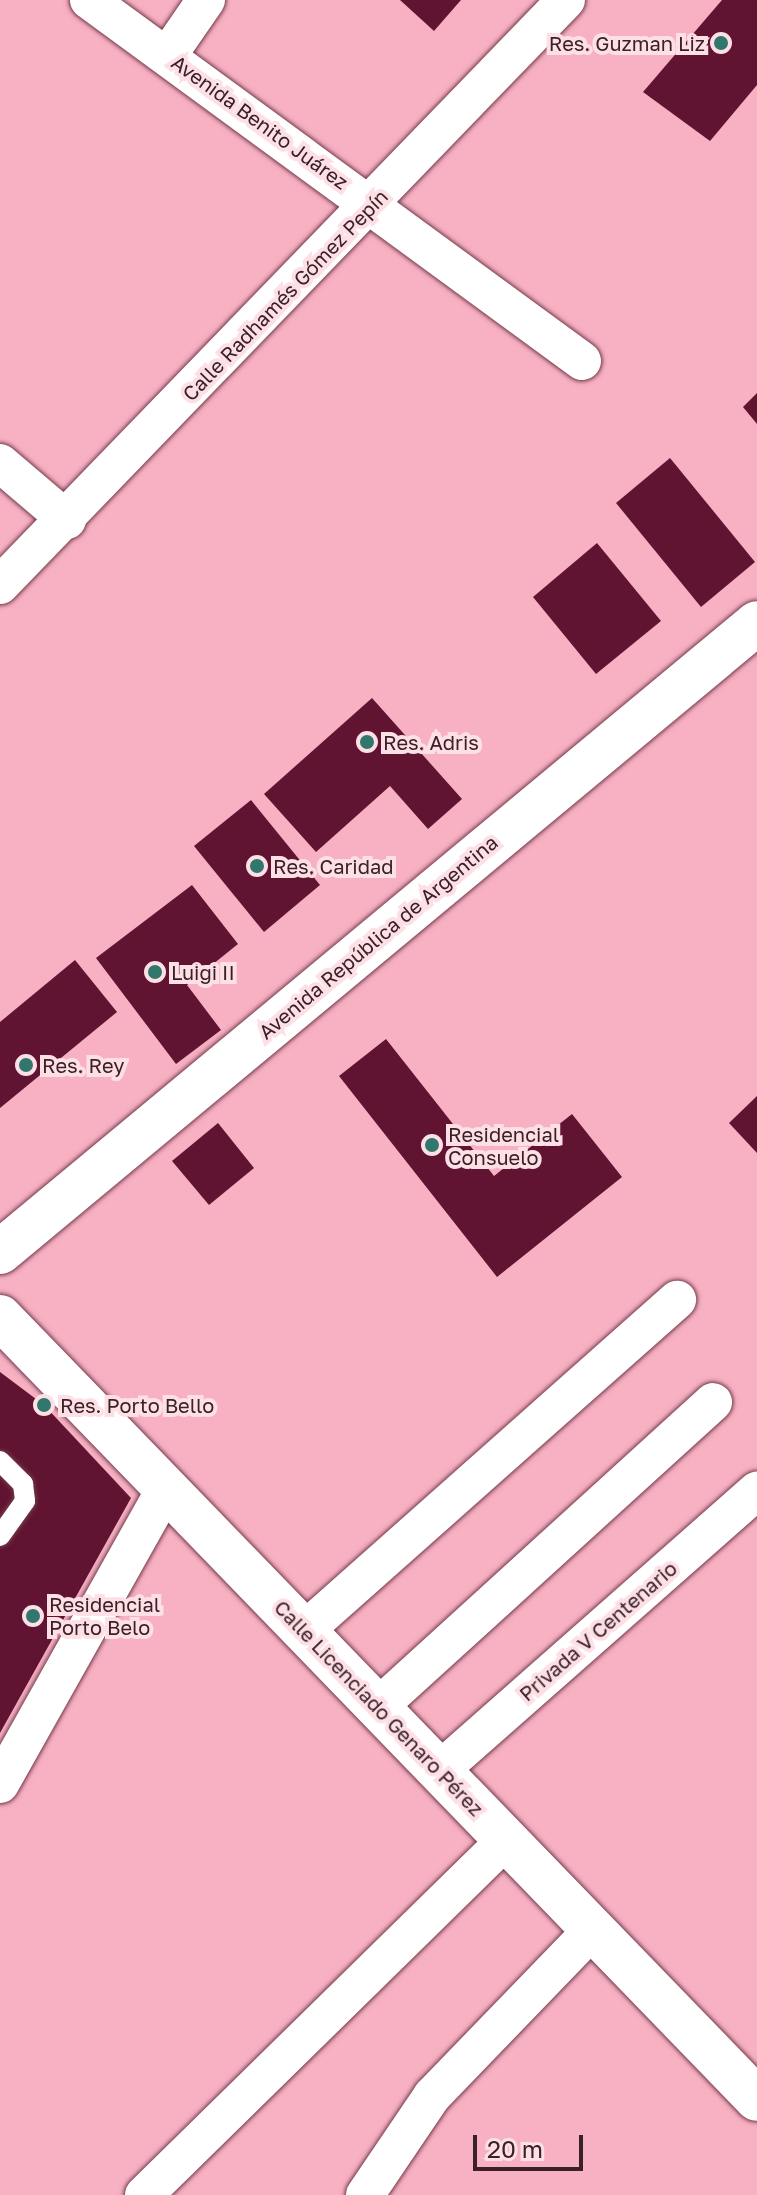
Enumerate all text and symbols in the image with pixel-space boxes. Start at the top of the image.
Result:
place label: Res. Guzman Liz [549,31,705,55]
marker: Res. Guzman Liz [712,34,730,52]
street label: Avenida Benito Juárez [167,50,353,194]
street label: Calle Radhamés Gómez Pepín [177,184,393,406]
place label: Res. Adris [383,730,479,754]
marker: Res. Adris [358,733,376,751]
street label: Avenida República de Argentina [254,830,502,1044]
place label: Res. Caridad [273,854,394,878]
marker: Res. Caridad [248,857,266,875]
place label: Luigi II [171,960,235,984]
marker: Luigi II [146,963,164,981]
place label: Res. Rey [42,1053,124,1077]
marker: Res. Rey [17,1056,35,1074]
place label: Residencial Consuelo [448,1122,559,1169]
marker: Residencial Consuelo [423,1136,441,1154]
place label: Res. Porto Bello [60,1393,214,1417]
marker: Res. Porto Bello [35,1396,53,1414]
street label: Privada V Centenario [514,1556,682,1706]
place label: Residencial Porto Belo [49,1592,160,1639]
street label: Calle Licenciado Genaro Pérez [270,1595,488,1821]
marker: Residencial Porto Belo [24,1607,42,1625]
scale bar [477,2119,587,2169]
text: 20 m [487,2134,543,2163]

